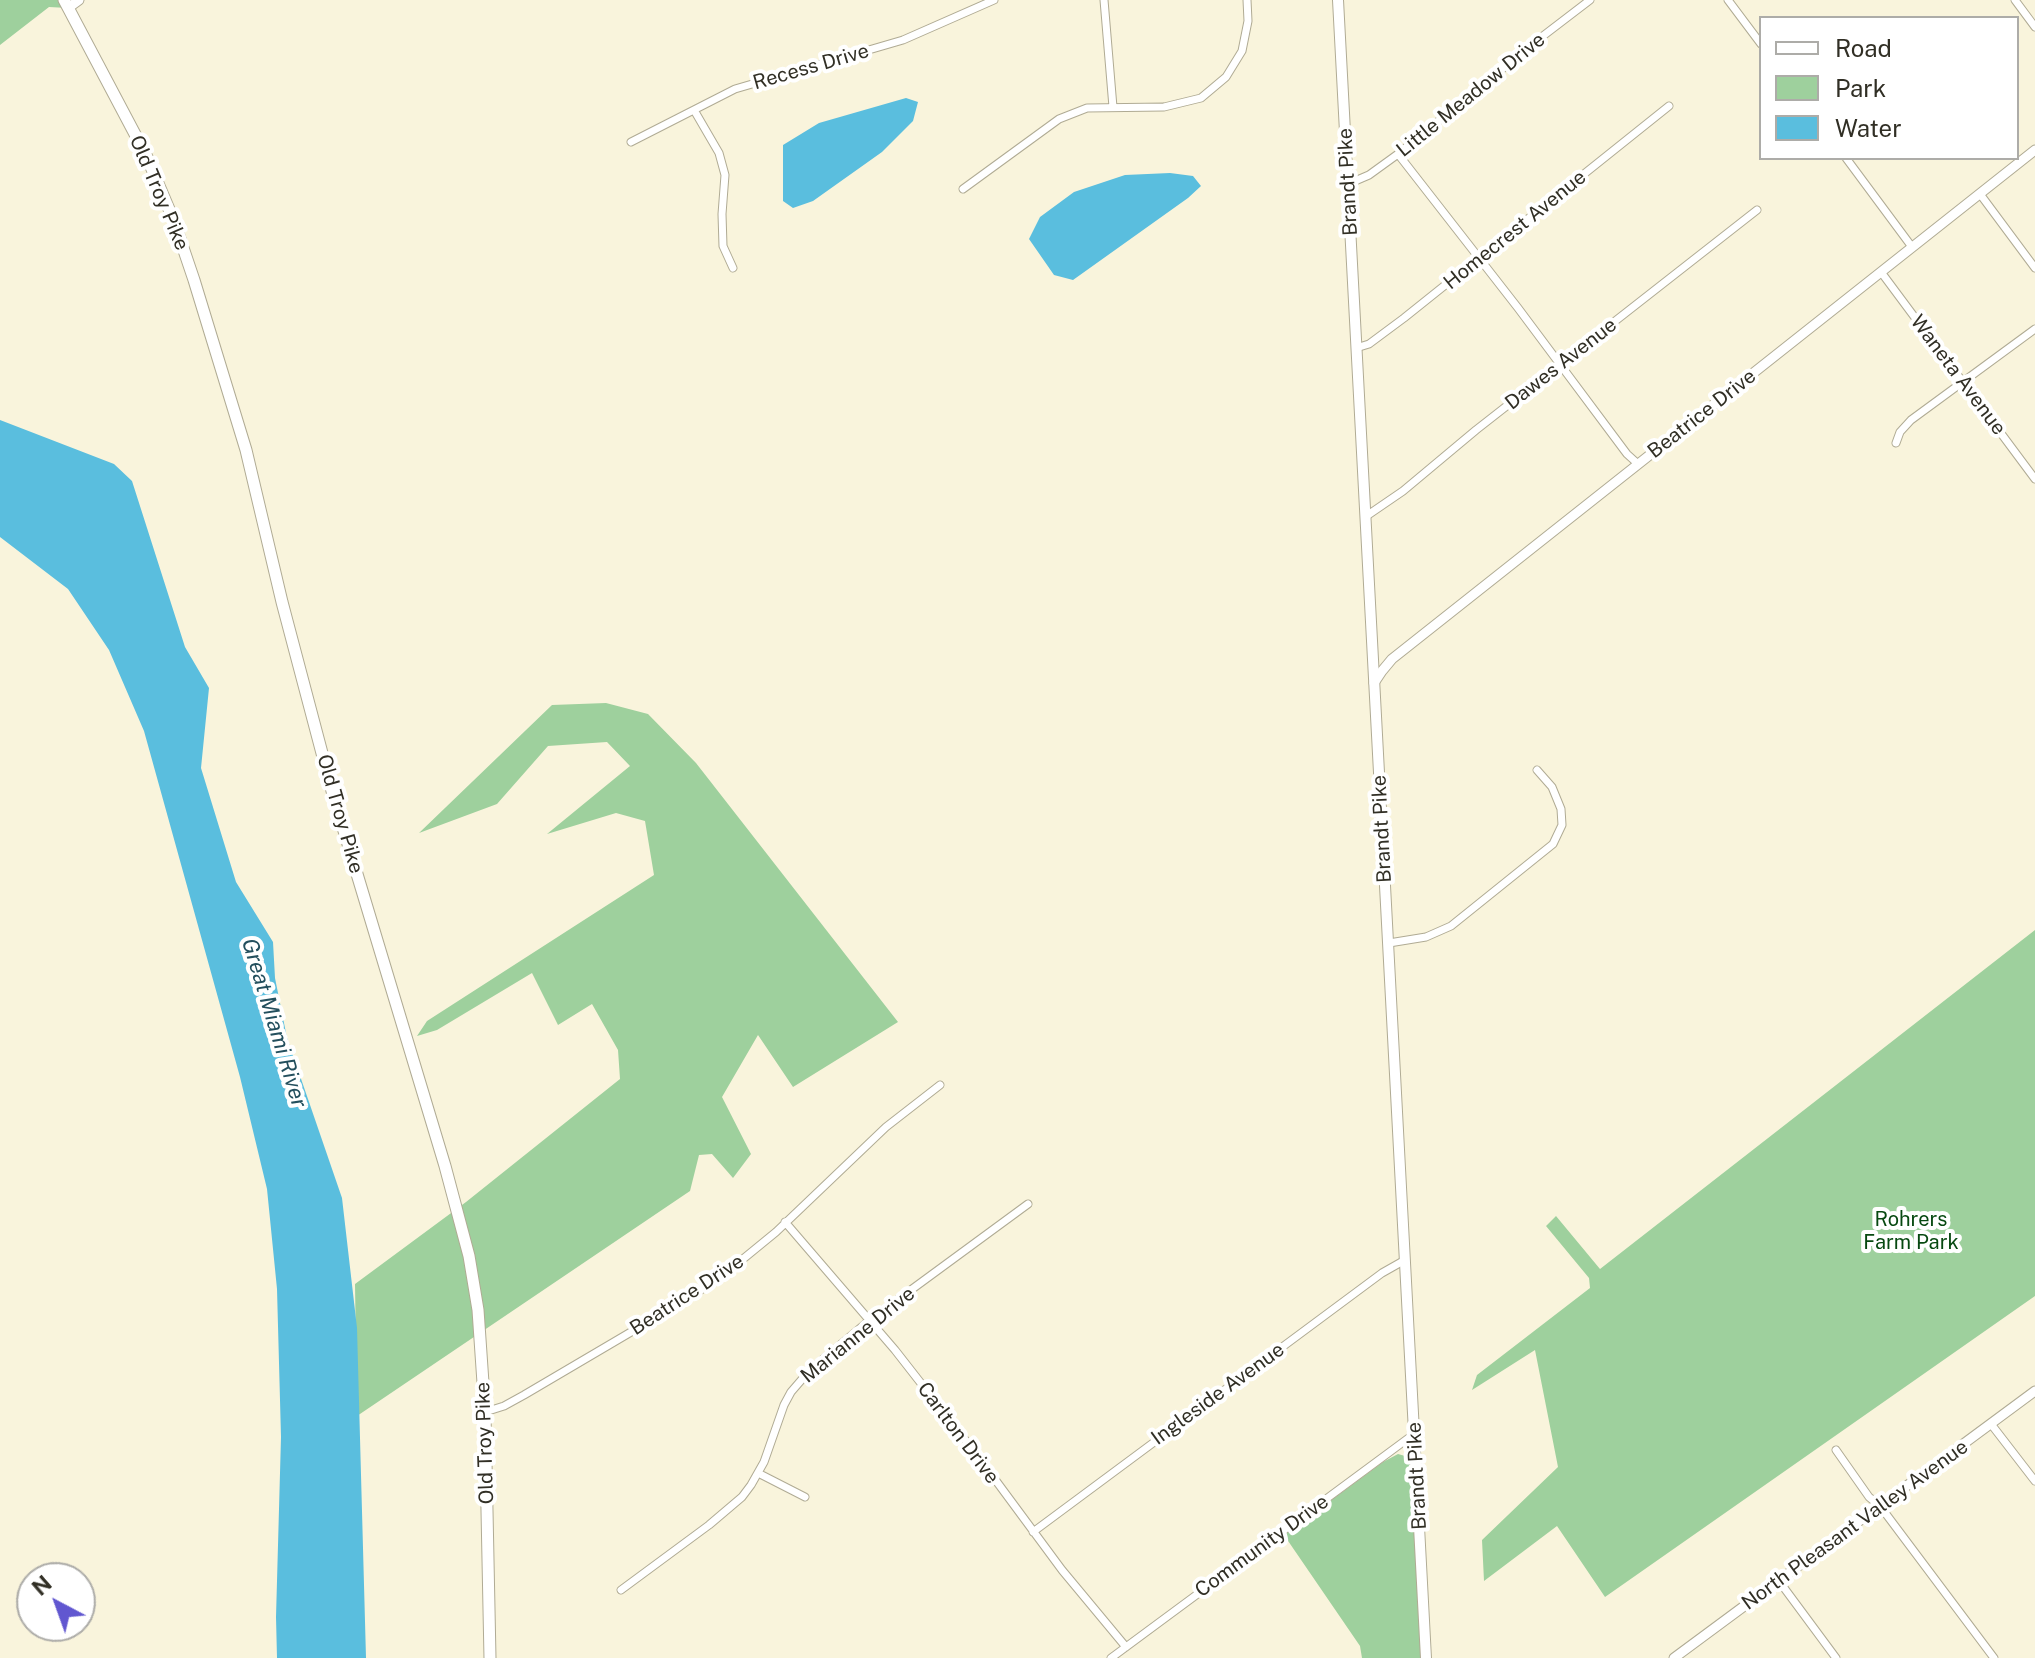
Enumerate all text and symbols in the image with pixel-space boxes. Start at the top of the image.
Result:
legend [1759,16,2019,160]
street label: Little Meadow Drive [1392,28,1550,162]
text: Road [1835,34,1892,62]
street label: Recess Drive [750,39,872,95]
text: Park [1835,74,1886,102]
text: Water [1835,114,1902,142]
street label: Brandt Pike [1333,127,1363,237]
street label: Old Troy Pike [124,132,194,254]
street label: Homecrest Avenue [1439,165,1591,295]
street label: Waneta Avenue [1905,310,2011,440]
street label: Dawes Avenue [1500,313,1622,415]
street label: Beatrice Drive [1643,364,1761,464]
street label: Old Troy Pike [312,752,368,876]
street label: Brandt Pike [1367,774,1397,884]
water label: Great Miami River [236,935,312,1111]
park label: Rohrers Farm Park [1863,1208,1959,1255]
street label: Beatrice Drive [626,1249,748,1341]
street label: Marianne Drive [796,1282,920,1388]
street label: Ingleside Avenue [1147,1338,1289,1450]
street label: Carlton Drive [912,1378,1004,1488]
street label: Old Troy Pike [471,1381,499,1505]
street label: Brandt Pike [1402,1421,1432,1531]
street label: North Pleasant Valley Avenue [1737,1435,1973,1615]
street label: Community Drive [1191,1490,1333,1602]
north arrow [16,1562,96,1642]
text: N [27,1570,57,1601]

